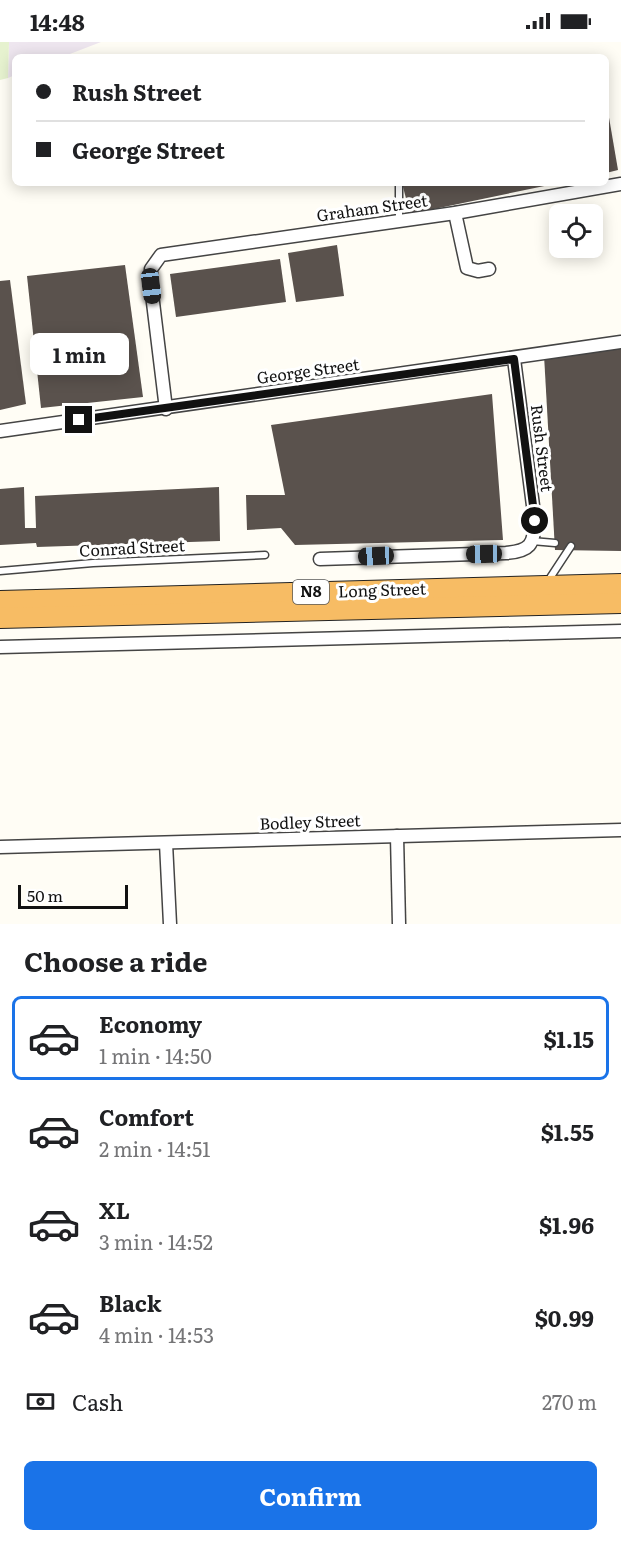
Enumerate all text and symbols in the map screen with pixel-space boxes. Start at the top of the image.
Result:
text: 14:48 [30,5,85,38]
text: Rush Street [72,75,202,108]
text: George Street [72,133,225,166]
street label: Graham Street [315,187,429,227]
map controls [549,204,603,258]
button: locate [549,204,603,258]
car [140,267,162,305]
callout: 1 min [29,333,128,375]
text: 1 min [53,339,106,369]
street label: George Street [255,351,361,389]
street label: Rush Street [526,403,560,493]
route end [65,406,92,433]
route start [521,507,548,534]
street label: Conrad Street [79,532,186,562]
car [466,545,502,563]
car [358,546,394,566]
street label: Long Street [338,575,427,603]
road number: N8 [293,580,329,604]
street label: Bodley Street [259,807,361,835]
scale bar [18,882,128,910]
text: 50 m [27,883,63,907]
text: Choose a ride [24,940,207,980]
text: Economy [99,1007,202,1040]
icon: car [27,1011,81,1065]
text: $1.15 [543,1022,594,1055]
text: 1 min · 14:50 [99,1040,212,1070]
text: Comfort [99,1100,194,1133]
icon: car [27,1104,81,1158]
text: $1.55 [541,1115,594,1148]
text: 2 min · 14:51 [99,1133,210,1163]
text: XL [99,1193,130,1226]
icon: car [27,1197,81,1251]
text: $1.96 [539,1208,594,1241]
text: 3 min · 14:52 [99,1226,213,1256]
text: Black [99,1286,161,1319]
icon: car [27,1290,81,1344]
text: $0.99 [535,1301,594,1334]
text: 4 min · 14:53 [99,1319,214,1349]
icon: cash [24,1385,57,1418]
text: Cash [72,1385,123,1418]
text: 270 m [542,1386,597,1416]
button: Confirm [24,1461,597,1530]

